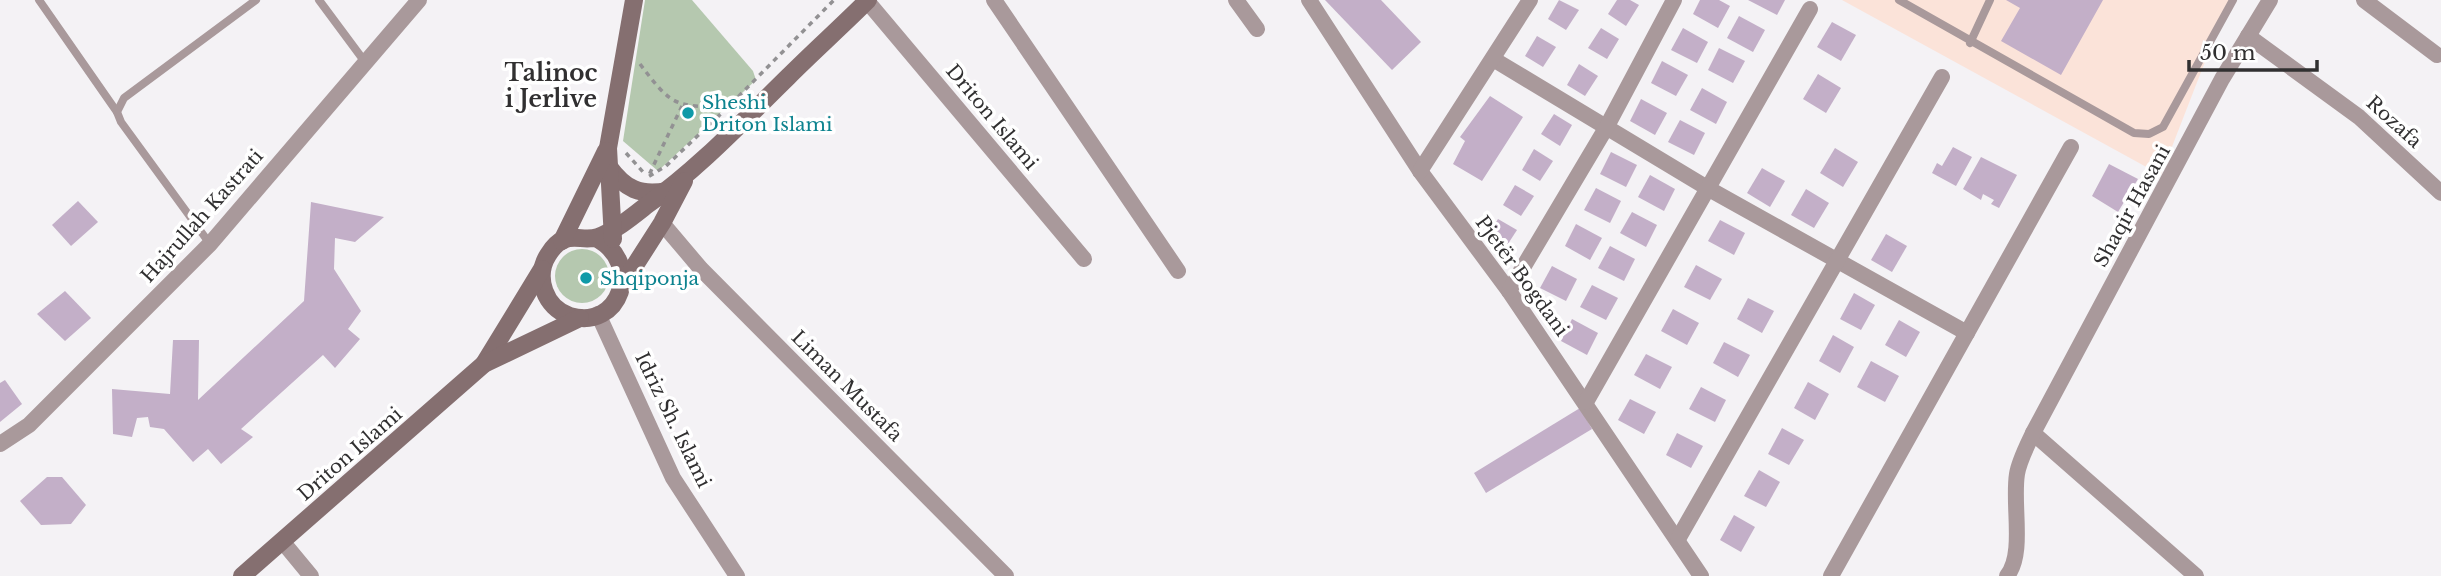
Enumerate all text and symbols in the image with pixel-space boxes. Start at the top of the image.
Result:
scale bar [2189,28,2317,72]
text: 50 m [2200,40,2256,66]
district label: Talinoc i Jerlive [505,59,597,113]
street label: Driton Islami [941,60,1043,175]
place label: Sheshi Driton Islami [702,91,833,136]
street label: Rozafa [2362,91,2427,153]
marker: Sheshi Driton Islami [680,105,696,121]
street label: Shaqir Hasani [2089,141,2175,271]
street label: Hajrullah Kastrati [136,144,268,287]
street label: Pjetër Bogdani [1471,211,1574,341]
place label: Shqiponja [600,267,699,290]
marker: Shqiponja [578,270,594,286]
street label: Liman Mustafa [787,326,908,447]
street label: Idriz Sh. Islami [630,349,716,492]
street label: Driton Islami [293,402,407,505]

